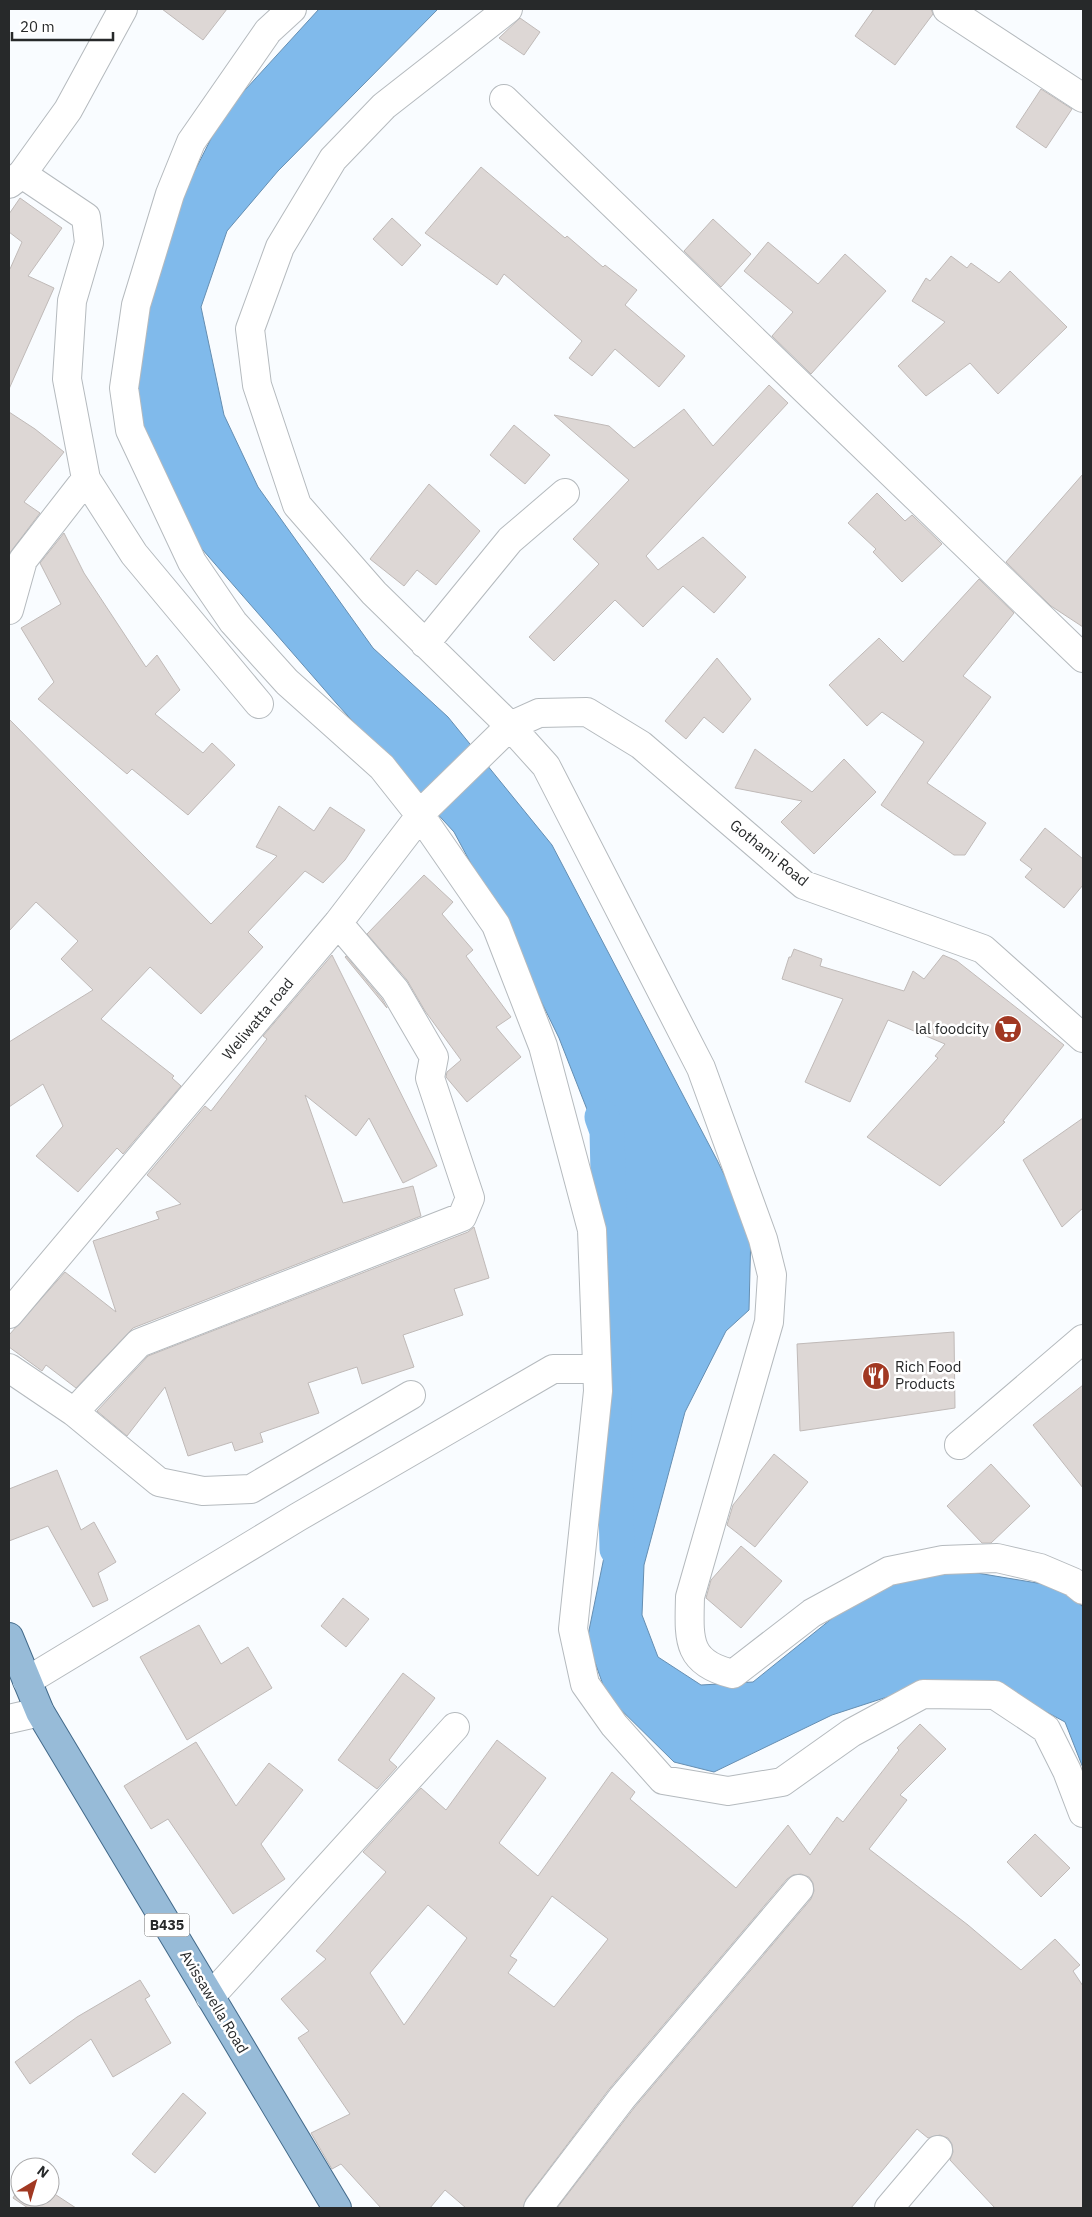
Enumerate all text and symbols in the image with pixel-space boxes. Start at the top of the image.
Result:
scale bar [12,10,114,42]
text: 20 m [20,17,55,36]
street label: Gothami Road [726,815,812,890]
street label: Weliwatta road [218,974,297,1064]
supermarket icon: lal foodcity [993,1014,1023,1044]
place label: lal foodcity [915,1019,990,1038]
place label: Rich Food Products [895,1357,961,1393]
restaurant icon: Rich Food Products [861,1361,891,1391]
road number: B435 [144,1914,190,1936]
street label: Avissawella Road [176,1947,253,2057]
north arrow [10,2157,60,2207]
text: N [33,2162,53,2182]

